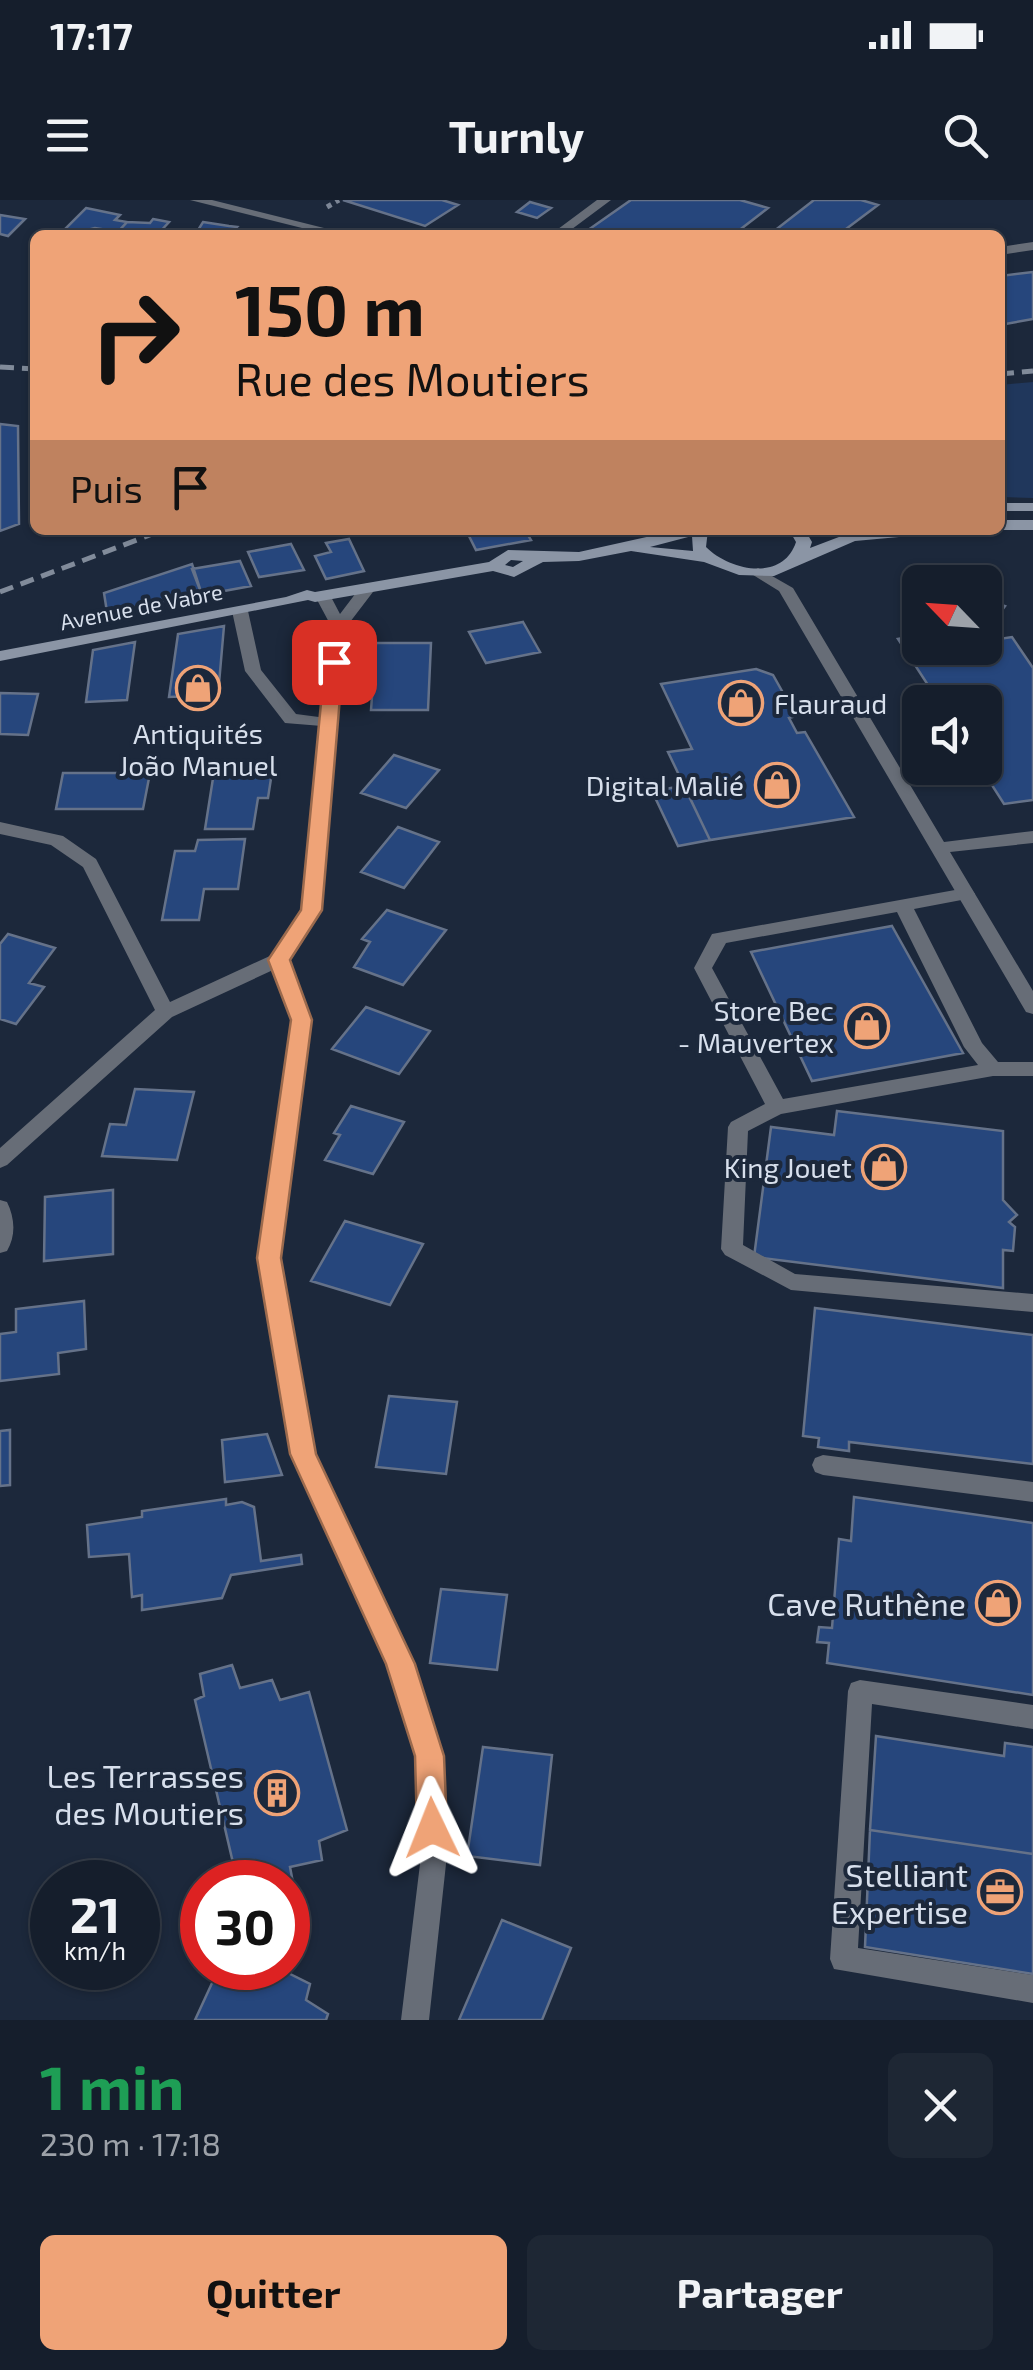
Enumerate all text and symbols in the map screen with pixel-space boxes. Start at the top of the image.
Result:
text: 17:17 [50,12,133,58]
icon: menu [40,108,95,163]
text: Turnly [449,108,584,162]
icon: search [938,108,993,163]
text: 150 m [235,266,425,350]
icon: right [70,270,200,400]
text: Rue des Moutiers [235,351,590,405]
icon: arrive [163,460,218,515]
text: Puis [70,465,143,511]
north arrow [902,565,1002,665]
map controls [902,565,1002,785]
street label: Avenue de Vabre [57,577,225,635]
pin [292,620,377,705]
icon: arrive [307,635,362,690]
shop icon: Antiquités João Manuel [175,665,221,711]
shop icon: Flauraud [718,680,764,726]
button: sound [902,685,1002,785]
place label: Flauraud [774,686,887,720]
place label: Antiquités João Manuel [119,716,278,782]
shop icon: Digital Malié [754,762,800,808]
place label: Digital Malié [586,768,744,802]
place label: Store Bec - Mauvertex [678,993,834,1059]
shop icon: Store Bec - Mauvertex [844,1003,890,1049]
shop icon: King Jouet [861,1144,907,1190]
place label: King Jouet [724,1150,852,1184]
shop icon: Cave Ruthène [975,1580,1021,1626]
place label: Cave Ruthène [767,1584,966,1622]
place label: Les Terrasses des Moutiers [46,1756,244,1831]
building icon: Les Terrasses des Moutiers [254,1770,300,1816]
position arrow [380,1776,484,1880]
place label: Stelliant Expertise [831,1855,968,1930]
speed limit sign: 30 [180,1860,310,1990]
office icon: Stelliant Expertise [977,1869,1023,1915]
text: 21 [70,1883,120,1943]
text: km/h [64,1935,126,1965]
text: 1 min [40,2050,184,2122]
button: close [888,2053,993,2158]
text: 230 m · 17:18 [40,2124,221,2162]
button: Quitter [40,2235,507,2350]
button: Partager [527,2235,993,2350]

